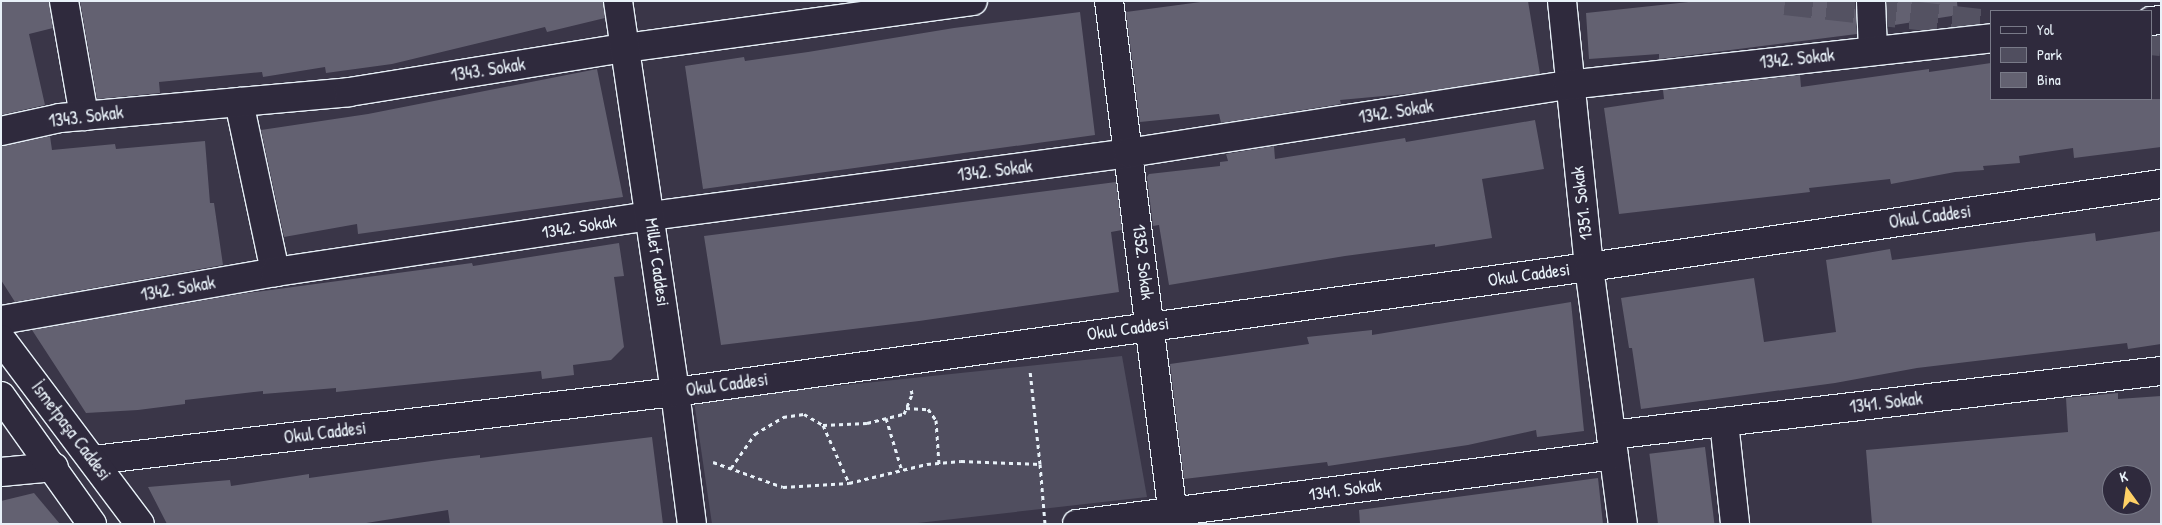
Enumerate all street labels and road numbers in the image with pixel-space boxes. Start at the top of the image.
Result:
street label: 1342. Sokak [1758,44,1836,74]
street label: 1343. Sokak [449,53,527,87]
street label: 1342. Sokak [1357,95,1435,129]
street label: 1343. Sokak [48,102,124,132]
street label: 1342. Sokak [956,156,1034,186]
street label: 1351. Sokak [1567,165,1597,241]
street label: Okul Caddesi [1888,201,1972,233]
street label: 1342. Sokak [540,210,618,244]
street label: Millet Caddesi [640,216,674,308]
street label: 1352. Sokak [1128,223,1158,301]
street label: Okul Caddesi [1487,259,1571,291]
street label: 1342. Sokak [139,272,217,306]
street label: Okul Caddesi [1086,313,1170,345]
street label: Okul Caddesi [685,369,769,401]
street label: İsmetpaşa Caddesi [27,377,115,485]
street label: 1341. Sokak [1848,388,1924,418]
street label: Okul Caddesi [283,417,367,449]
street label: 1341. Sokak [1307,474,1383,506]

